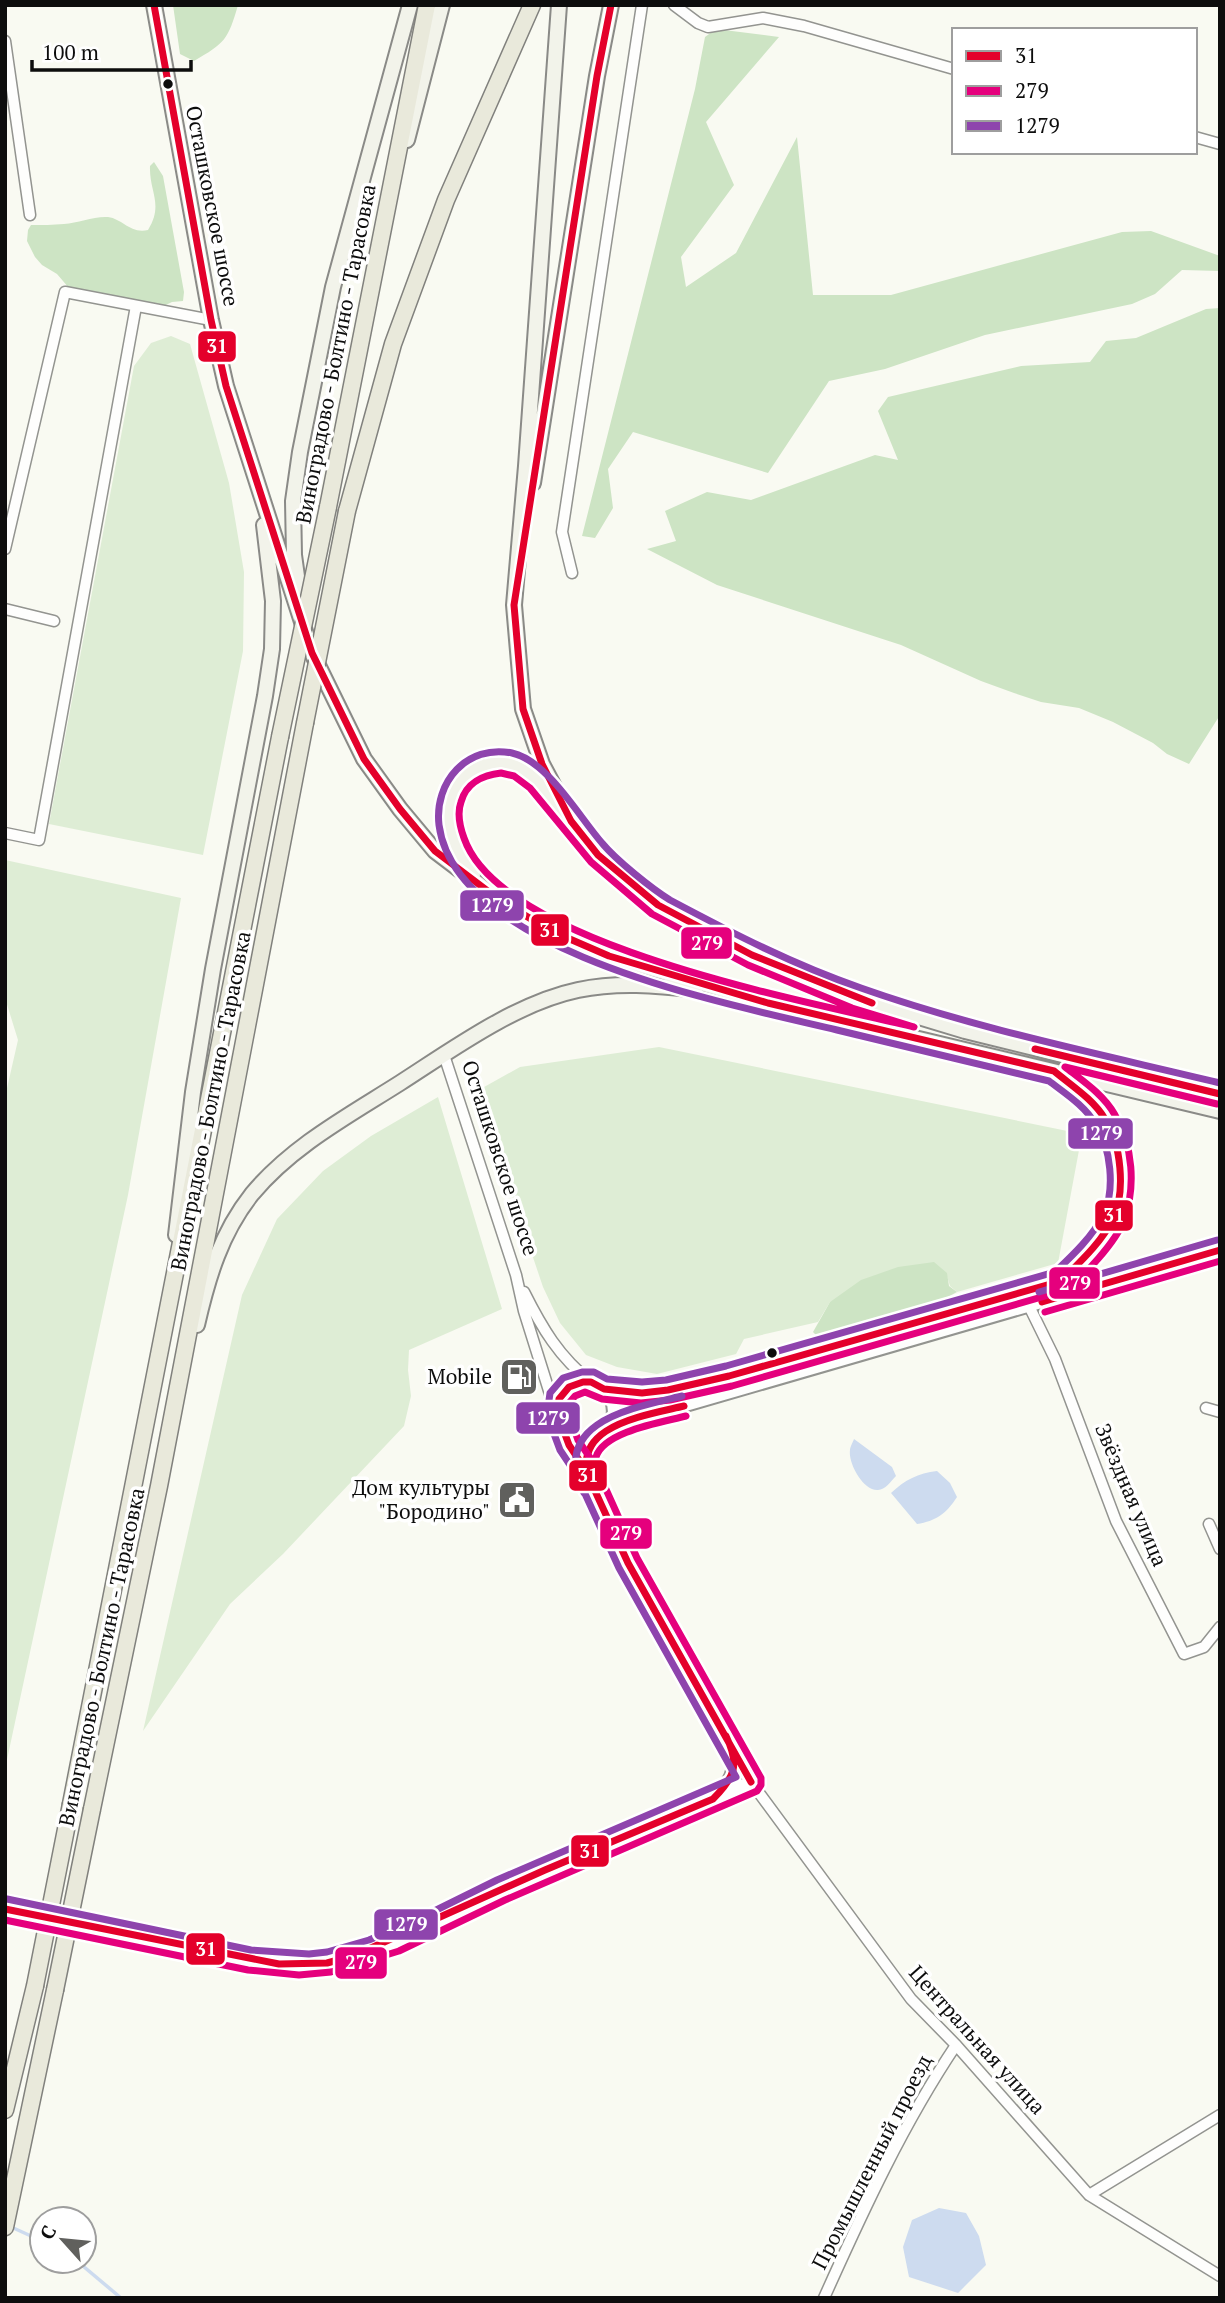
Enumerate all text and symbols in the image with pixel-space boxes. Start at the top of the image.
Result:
scale bar [32,28,191,72]
legend [952,28,1197,154]
text: 100 m [42,38,99,66]
text: 31 [1015,41,1037,69]
text: 279 [1015,76,1049,104]
unlabelled marker [161,77,175,91]
street label: Осташковское шоссе [180,103,246,309]
text: 1279 [1015,111,1060,139]
street label: Виноградово - Болтино - Тарасовка [288,181,382,526]
line badge: 31 [197,330,237,363]
text: 31 [206,333,228,358]
line badge: 1279 [459,889,525,922]
text: 1279 [471,892,514,917]
line badge: 31 [530,913,570,947]
text: 31 [539,917,561,942]
line badge: 279 [680,926,733,960]
street label: Виноградово - Болтино - Тарасовка [163,928,257,1273]
text: 279 [691,930,723,955]
street label: Осташковское шоссе [456,1056,546,1259]
line badge: 1279 [1067,1117,1134,1150]
text: 1279 [1080,1120,1123,1145]
line badge: 31 [1094,1199,1134,1232]
text: 31 [1103,1202,1125,1227]
line badge: 279 [1048,1266,1101,1300]
text: 279 [1059,1270,1091,1295]
unlabelled marker [765,1346,779,1360]
fuel station icon: Mobile [498,1356,540,1398]
place label: Mobile [428,1362,492,1390]
line badge: 1279 [515,1401,581,1435]
text: 1279 [527,1405,570,1430]
street label: Звёздная улица [1089,1419,1175,1571]
line badge: 31 [568,1459,608,1492]
text: 31 [577,1462,599,1487]
place label: Дом культуры "Бородино" [352,1473,490,1525]
public building icon: Дом культуры "Бородино" [496,1479,538,1521]
street label: Виноградово - Болтино - Тарасовка [51,1485,151,1829]
line badge: 279 [599,1517,653,1550]
text: 279 [610,1520,642,1545]
line badge: 31 [570,1834,610,1868]
text: 31 [579,1838,601,1863]
line badge: 1279 [373,1908,439,1941]
text: 1279 [385,1911,428,1936]
line badge: 31 [185,1932,226,1966]
text: 31 [195,1936,217,1961]
line badge: 279 [334,1946,388,1980]
text: 279 [345,1949,377,1974]
street label: Центральная улица [903,1959,1052,2120]
street label: Промышленный проезд [805,2049,937,2274]
north arrow [28,2205,98,2275]
text: С [33,2221,61,2243]

